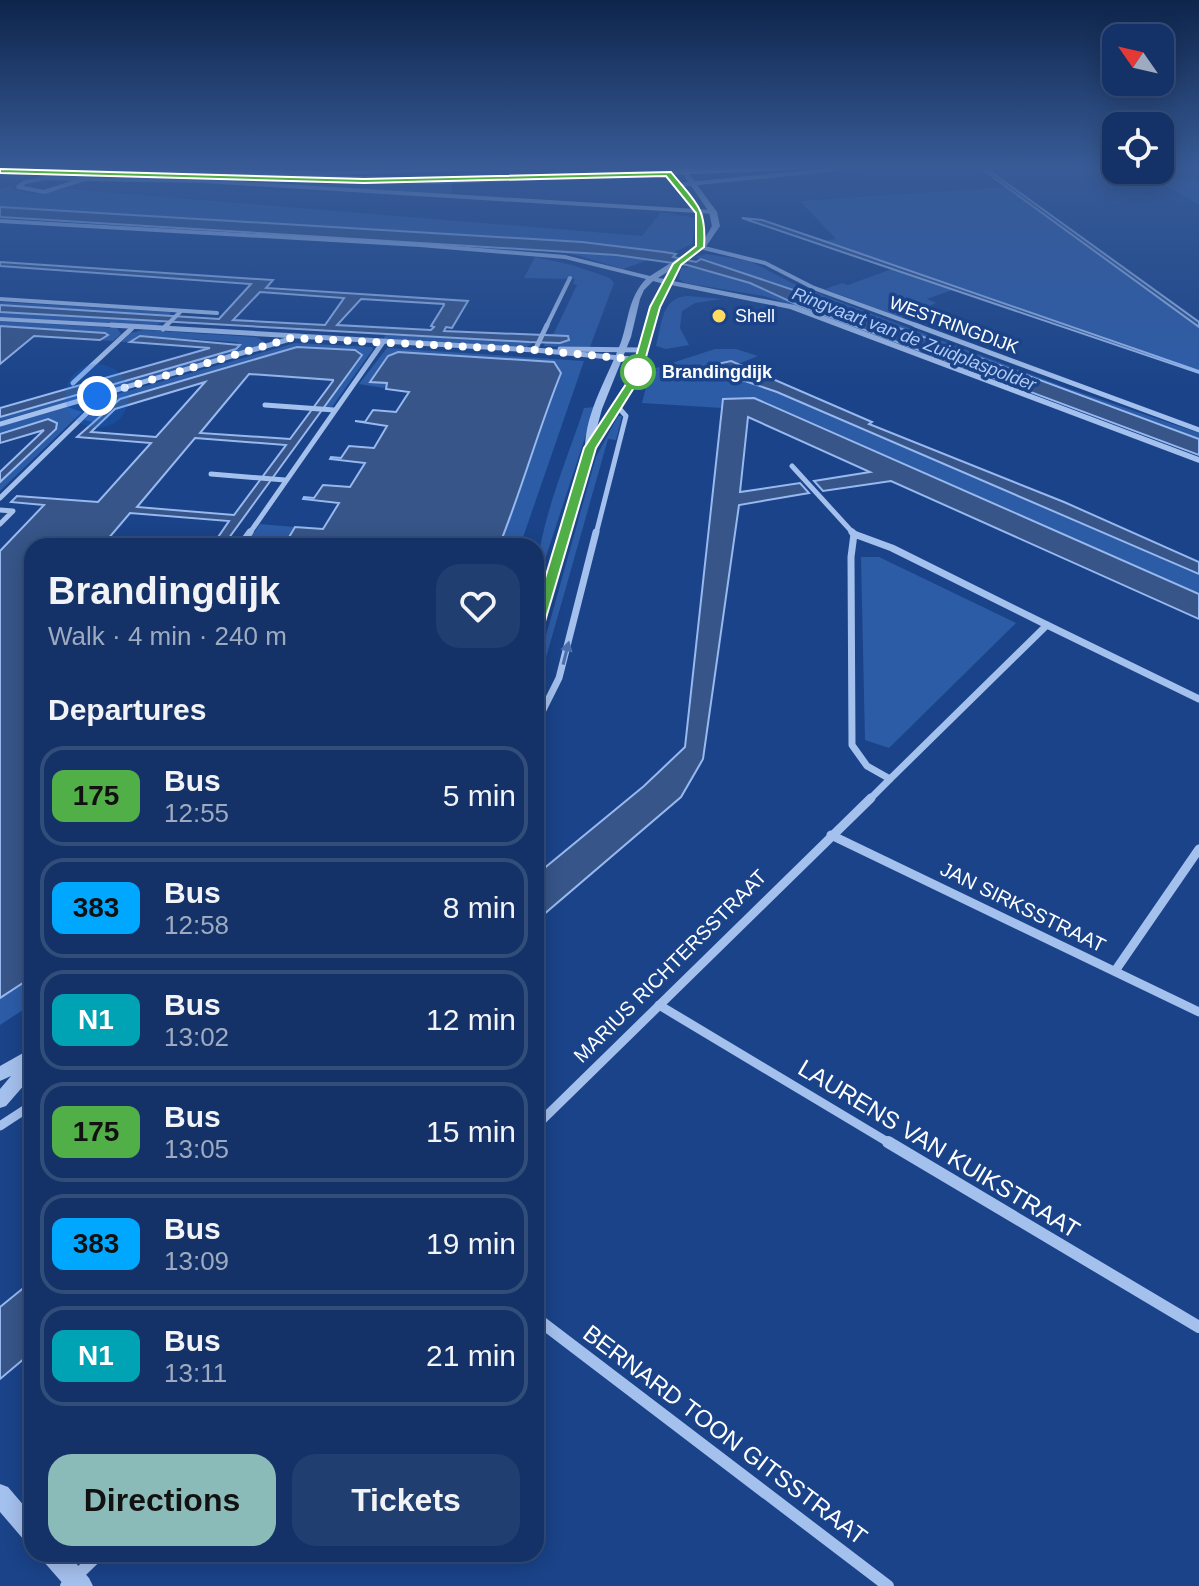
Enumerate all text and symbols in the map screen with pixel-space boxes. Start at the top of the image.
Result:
north arrow [1102,24,1174,96]
map controls [1102,24,1174,184]
button: locate [1102,112,1174,184]
water label: Ringvaart van de Zuidplaspolder [789,283,1039,395]
street label: WESTRINGDIJK [887,292,1021,358]
place label: Shell [735,306,775,326]
marker: Shell [710,307,728,325]
marker: Brandingdijk [621,355,655,389]
place label: Brandingdijk [662,362,773,382]
your location [77,376,117,416]
button: heart [436,564,520,648]
text: Brandingdijk [48,570,280,612]
text: Walk · 4 min · 240 m [48,621,287,651]
one-way arrow [560,640,572,665]
text: Departures [48,693,206,726]
text: Bus [164,764,221,797]
text: 5 min [443,779,516,812]
text: 175 [73,780,119,811]
text: 12:55 [164,798,229,828]
street label: JAN SIRKSSTRAAT [937,857,1109,957]
street label: MARIUS RICHTERSSTRAAT [569,865,771,1067]
text: Bus [164,876,221,909]
text: 8 min [443,891,516,924]
text: 383 [73,892,119,923]
text: 12:58 [164,910,229,940]
text: Bus [164,988,221,1021]
text: 12 min [426,1003,516,1036]
text: N1 [78,1004,114,1035]
text: 13:02 [164,1022,229,1052]
street label: LAURENS VAN KUIKSTRAAT [794,1054,1085,1244]
text: Bus [164,1100,221,1133]
text: 15 min [426,1115,516,1148]
text: 175 [73,1116,119,1147]
text: 13:05 [164,1134,229,1164]
text: Bus [164,1212,221,1245]
text: 19 min [426,1227,516,1260]
text: 383 [73,1228,119,1259]
text: 13:09 [164,1246,229,1276]
street label: BERNARD TOON GITSSTRAAT [578,1319,873,1550]
text: Bus [164,1324,221,1357]
text: 21 min [426,1339,516,1372]
text: N1 [78,1340,114,1371]
text: 13:11 [164,1358,227,1388]
button: Directions [48,1454,276,1546]
button: Tickets [292,1454,520,1546]

